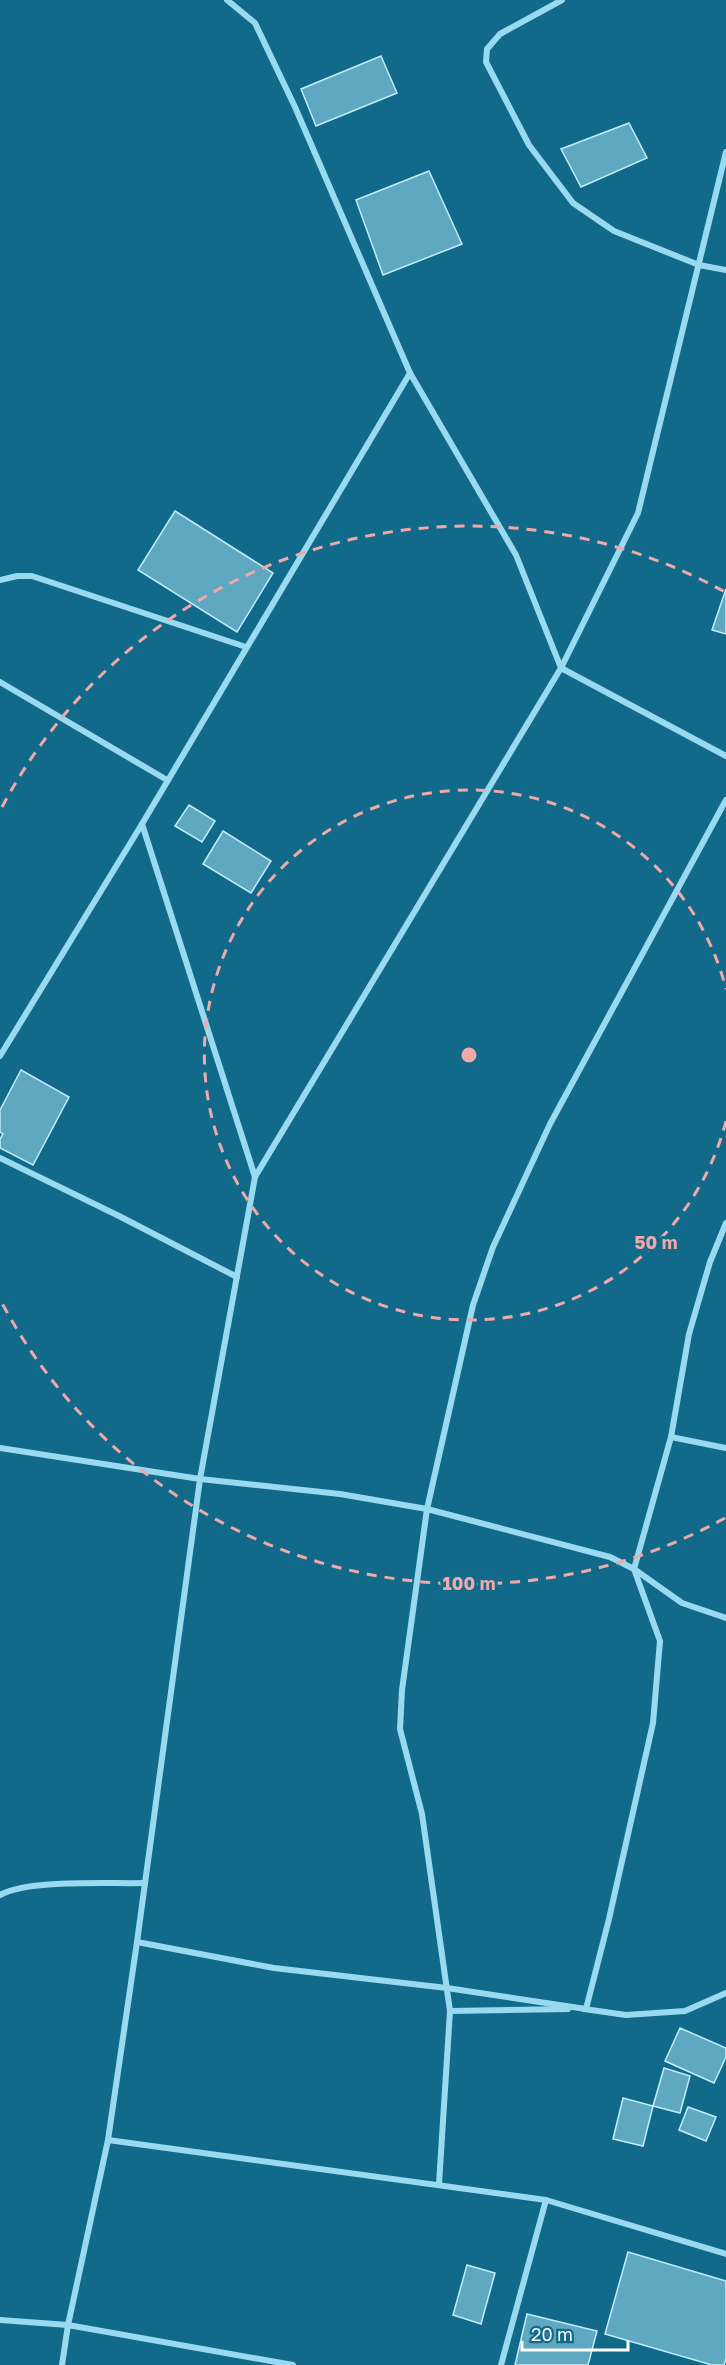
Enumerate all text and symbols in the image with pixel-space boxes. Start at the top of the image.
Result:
centre of rings [459,1045,479,1065]
text: 50 m [635,1231,677,1253]
text: 100 m [443,1572,495,1594]
scale bar [522,2314,628,2352]
text: 20 m [531,2323,573,2345]

